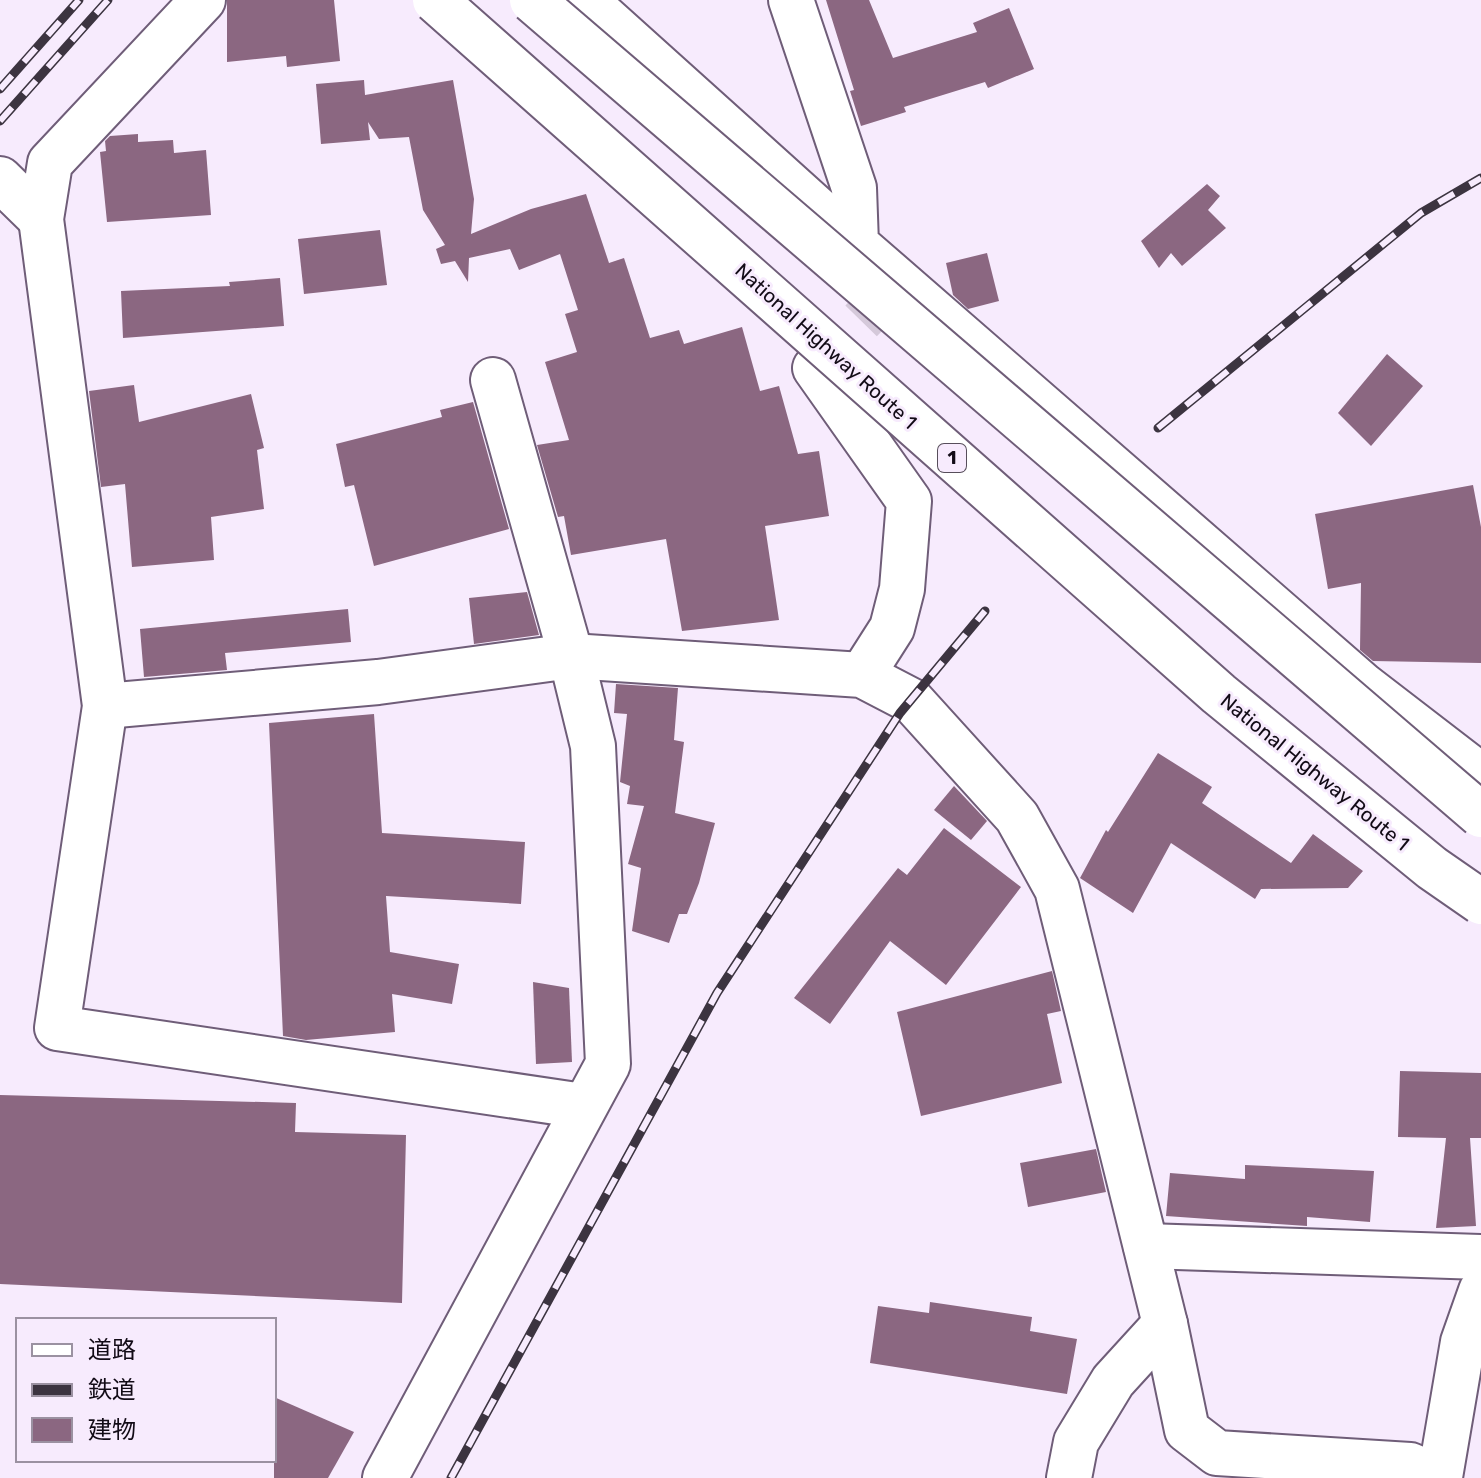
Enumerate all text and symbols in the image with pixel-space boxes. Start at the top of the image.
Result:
street label: National Highway Route 1 [730,258,922,434]
road number: 1 [938,444,966,472]
street label: National Highway Route 1 [1216,688,1414,856]
legend [16,1318,276,1462]
text: 道路 [88,1336,136,1364]
text: 鉄道 [88,1376,136,1404]
text: 建物 [88,1416,136,1444]

